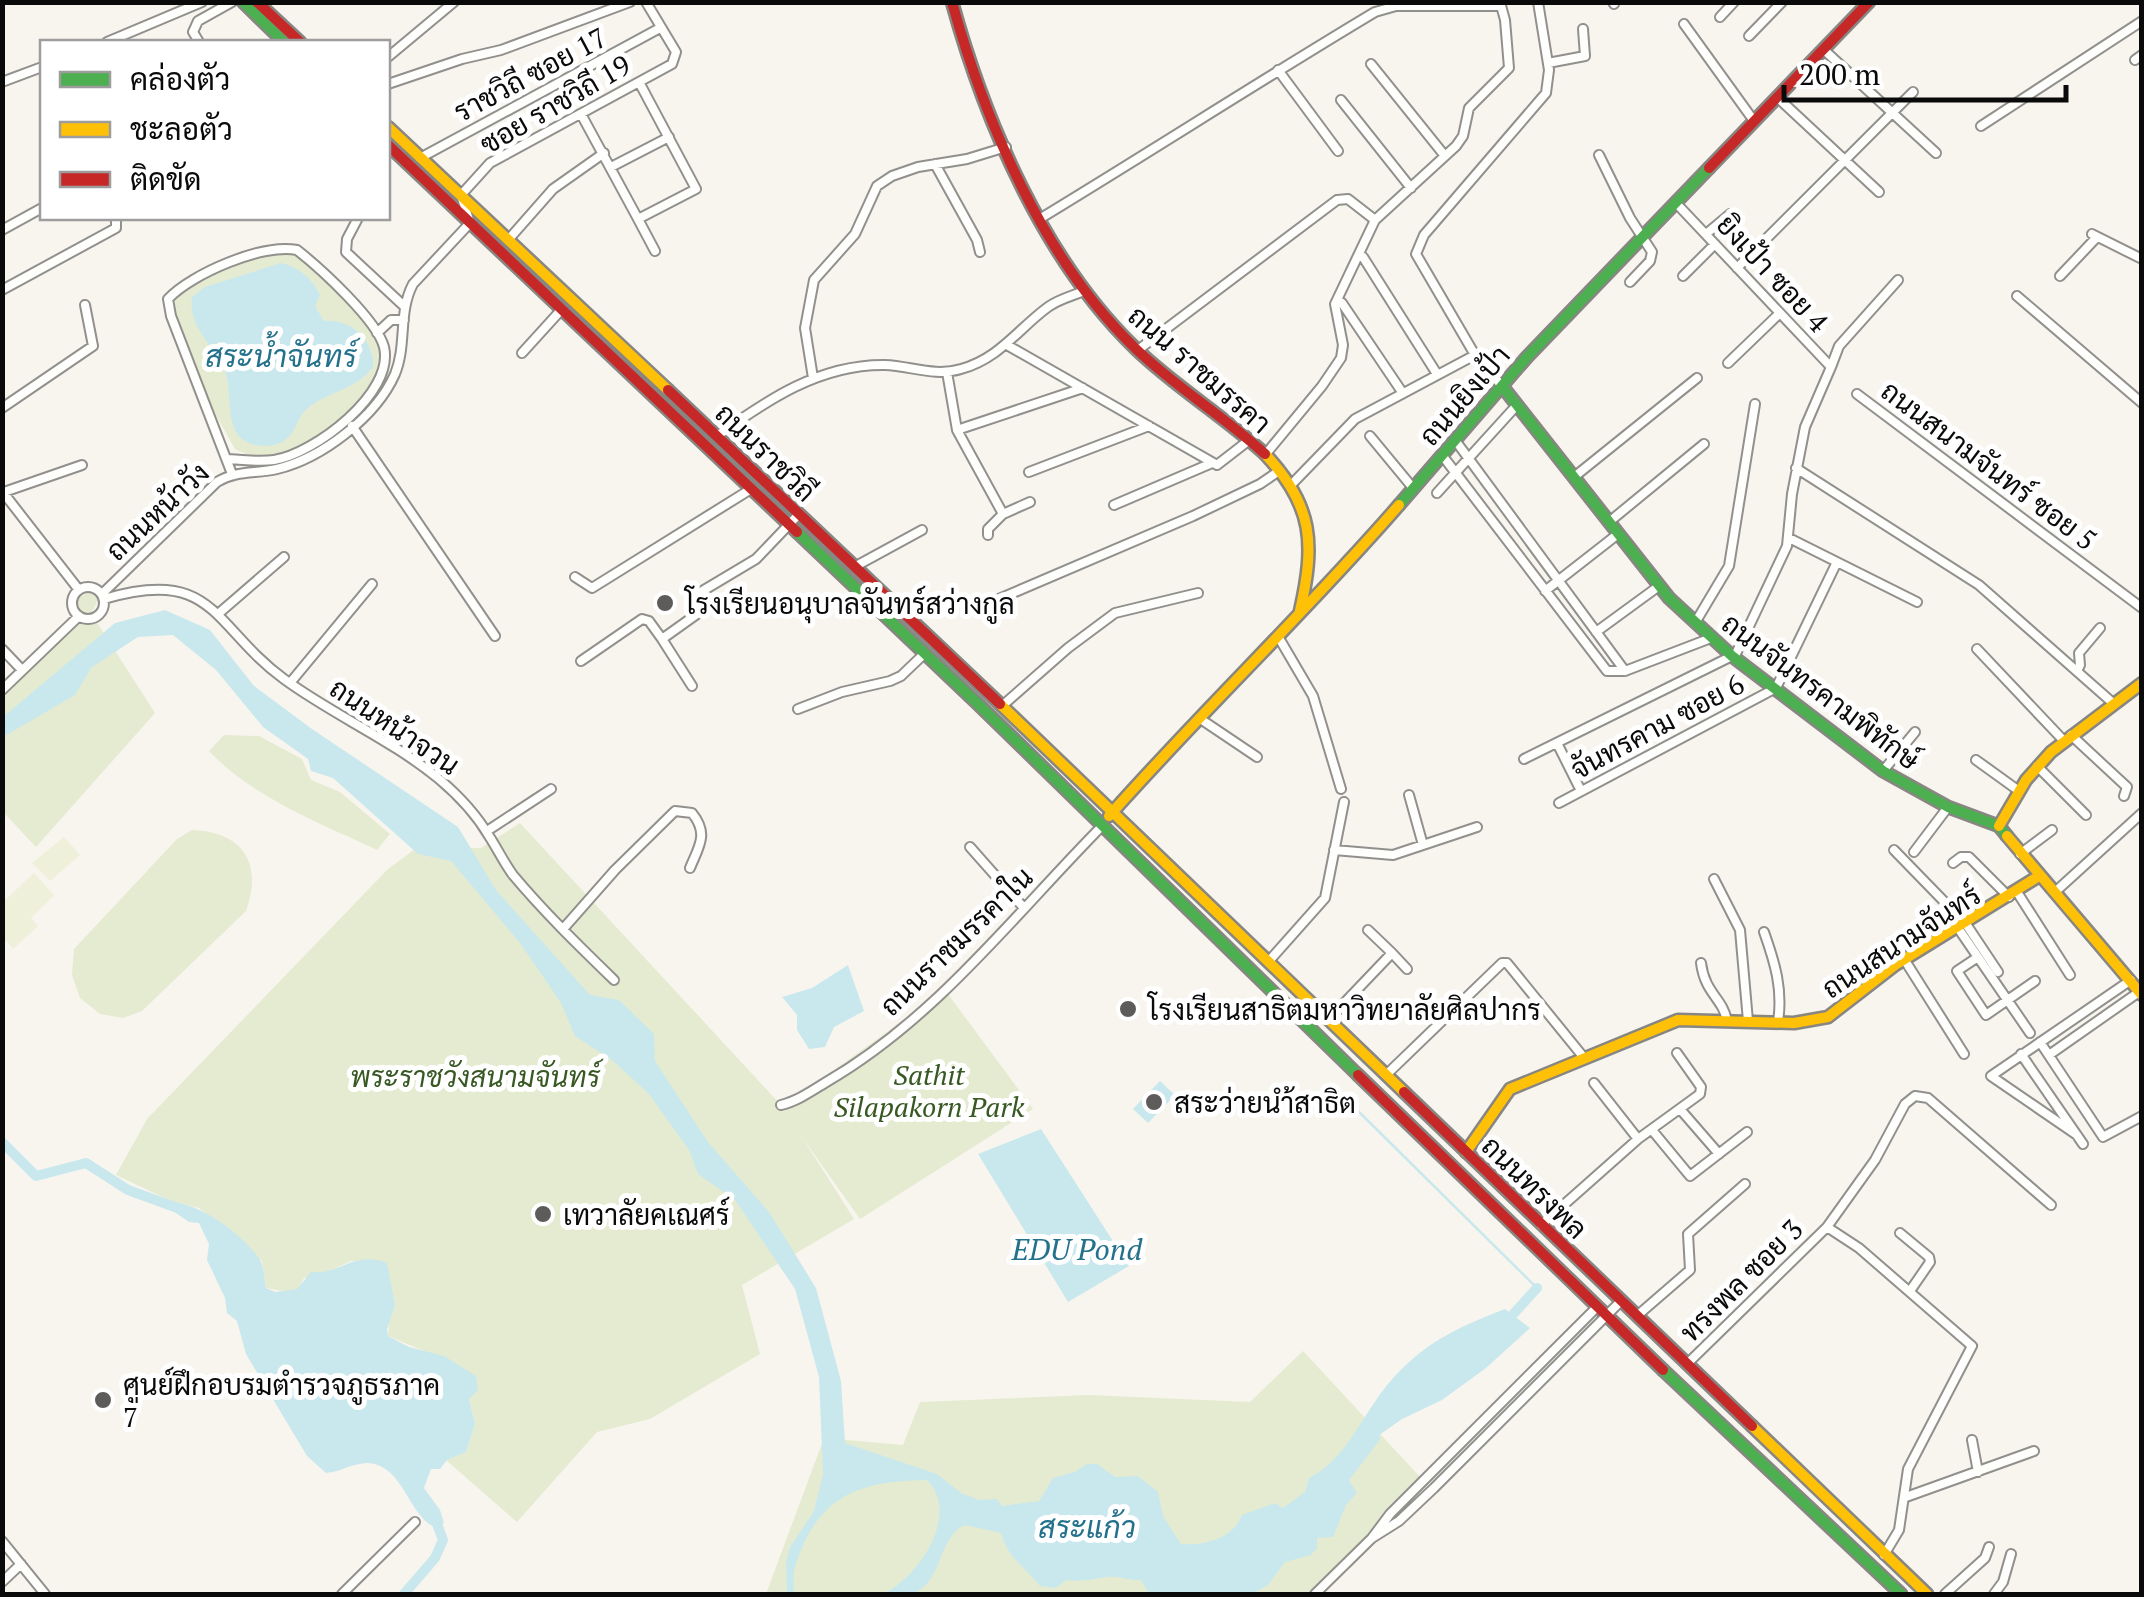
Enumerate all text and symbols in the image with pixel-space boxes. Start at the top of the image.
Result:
street label: ราชวิถี ซอย 17 [447,18,613,130]
legend [40,40,390,220]
scale bar [1784,40,2066,102]
street label: ซอย ราชวิถี 19 [473,46,637,162]
text: 200 m [1799,54,1880,94]
text: คล่องตัว [130,59,230,99]
text: ชะลอตัว [130,109,233,149]
text: ติดขัด [130,159,202,199]
street label: ยิงเป้า ซอย 4 [1709,206,1837,340]
street label: ถนน ราชมรรคา [1121,297,1279,441]
water label: สระน้ำจันทร์ [205,330,361,376]
street label: ถนนยิงเป้า [1410,337,1518,453]
street label: ถนนสนามจันทร์ ซอย 5 [1874,372,2104,558]
street label: ถนนราชวิถี [708,395,824,509]
street label: ถนนหน้าวัง [97,454,217,568]
place label: โรงเรียนอนุบาลจันทร์สว่างกูล [683,585,1015,624]
marker: โรงเรียนอนุบาลจันทร์สว่างกูล [654,592,676,614]
street label: ถนนจันทรคามพิทักษ์ [1715,604,1928,778]
street label: จันทรคาม ซอย 6 [1564,665,1750,787]
street label: ถนนหน้าจวน [323,669,467,783]
street label: ถนนราชมรรคาใน [871,858,1041,1024]
street label: ถนนสนามจันทร์ [1815,876,1987,1006]
place label: โรงเรียนสาธิตมหาวิทยาลัยศิลปากร [1146,991,1541,1028]
marker: โรงเรียนสาธิตมหาวิทยาลัยศิลปากร [1117,998,1139,1020]
park label: Sathit Silapakorn Park [833,1056,1025,1125]
park label: พระราชวังสนามจันทร์ [350,1058,604,1095]
place label: สระว่ายนำ้สาธิต [1174,1084,1356,1121]
marker: สระว่ายนำ้สาธิต [1143,1091,1165,1113]
street label: ถนนทรงพล [1474,1127,1596,1247]
place label: เทวาลัยคเณศร์ [563,1196,730,1233]
marker: เทวาลัยคเณศร์ [532,1203,554,1225]
street label: ทรงพล ซอย 3 [1672,1211,1810,1349]
water label: EDU Pond [1011,1229,1143,1269]
place label: ศูนย์ฝึกอบรมตำรวจภูธรภาค 7 [123,1366,440,1435]
marker: ศูนย์ฝึกอบรมตำรวจภูธรภาค 7 [92,1389,114,1411]
water label: สระแก้ว [1038,1507,1136,1547]

